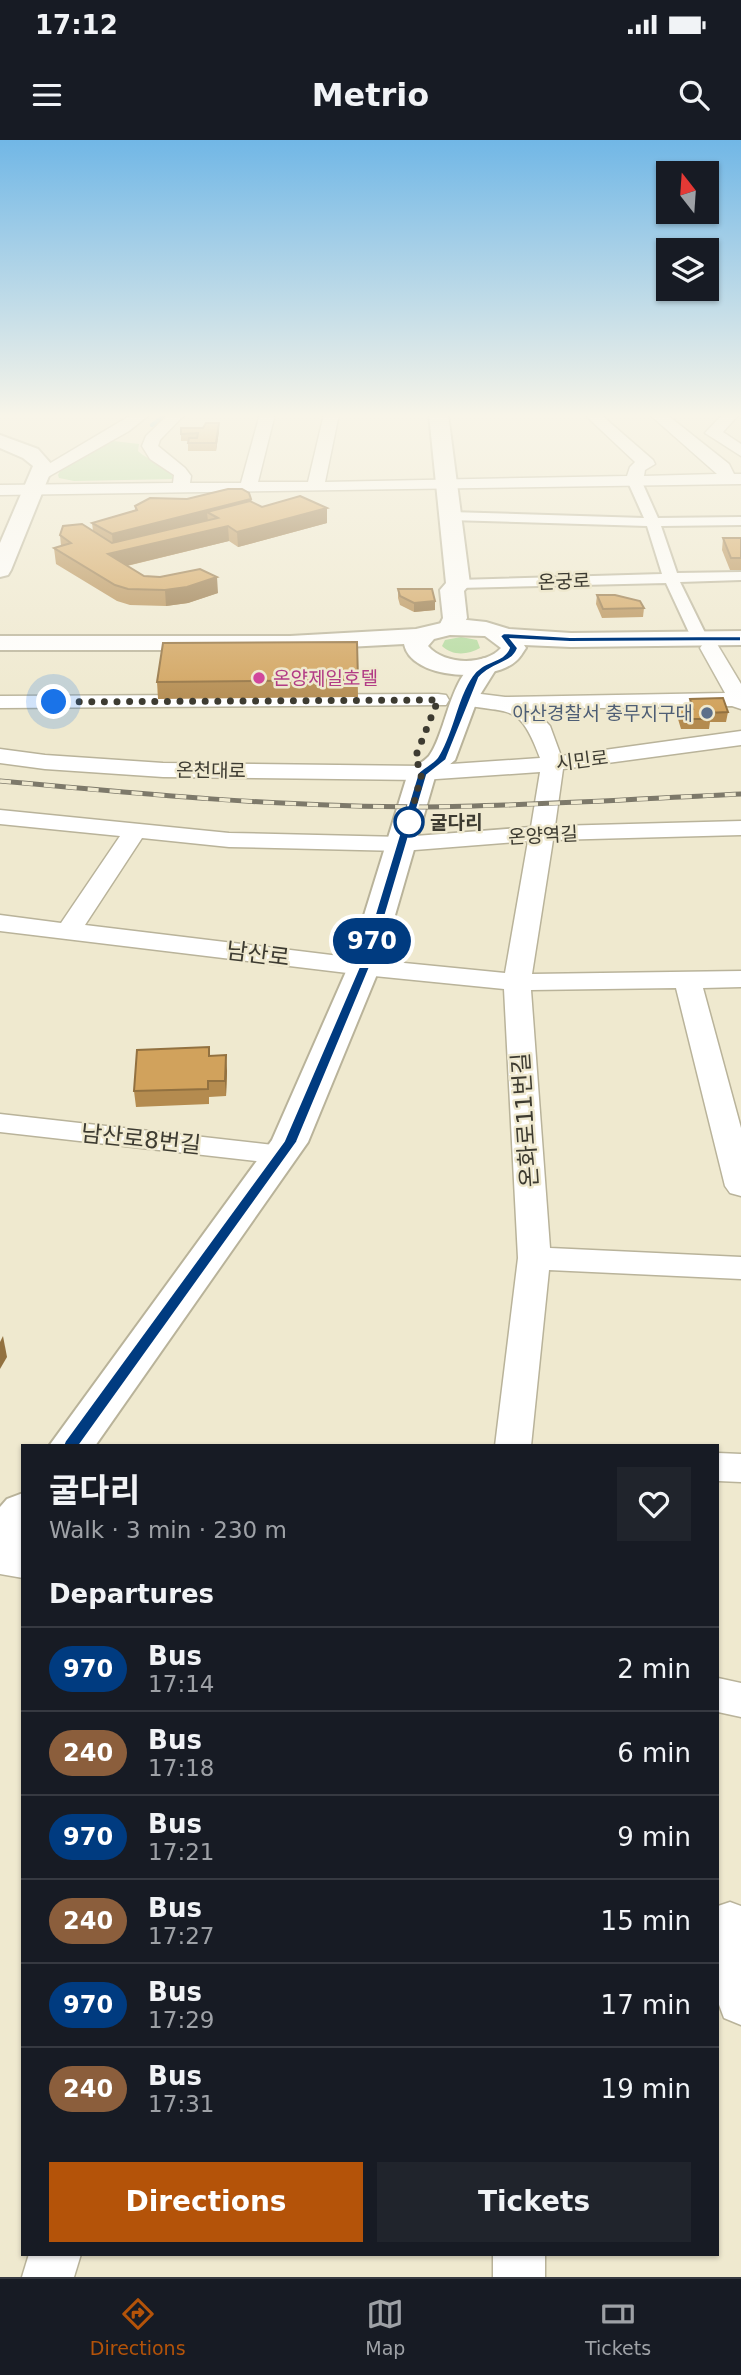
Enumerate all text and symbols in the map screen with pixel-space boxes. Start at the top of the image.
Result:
text: 17:12 [35,10,118,40]
icon: menu [28,76,66,114]
text: Metrio [312,76,429,114]
icon: search [675,76,713,114]
north arrow [656,161,719,224]
map controls [656,161,719,301]
button: layers [656,238,719,301]
street label: 온궁로 [537,569,591,593]
place label: 온양제일호텔 [273,667,378,689]
marker: 온양제일호텔 [251,670,267,686]
your location [36,684,71,719]
place label: 아산경찰서 충무지구대 [512,702,693,724]
marker: 아산경찰서 충무지구대 [699,705,715,721]
street label: 시민로 [555,746,609,774]
street label: 온천대로 [176,758,246,782]
marker: 굴다리 [394,807,424,837]
place label: 굴다리 [430,811,482,833]
street label: 온양역길 [508,822,578,848]
line badge: 970 [332,918,412,964]
text: 970 [347,927,397,955]
street label: 남산로 [225,937,291,971]
street label: 온화로11번길 [507,1052,543,1188]
street label: 남산로8번길 [80,1120,202,1158]
button: heart [617,1467,691,1541]
text: 굴다리 [49,1471,140,1510]
text: Walk · 3 min · 230 m [49,1517,287,1543]
text: Departures [49,1579,214,1609]
text: Bus [148,1641,202,1671]
text: 2 min [617,1654,691,1684]
text: 970 [63,1655,113,1683]
text: 17:14 [148,1671,214,1697]
text: Bus [148,1725,202,1755]
text: 6 min [617,1738,691,1768]
text: 240 [63,1739,113,1767]
text: 17:18 [148,1755,214,1781]
text: Bus [148,1809,202,1839]
text: 9 min [617,1822,691,1852]
text: 970 [63,1823,113,1851]
text: 17:21 [148,1839,214,1865]
text: Bus [148,1893,202,1923]
text: 15 min [601,1906,691,1936]
text: 240 [63,1907,113,1935]
text: 17:27 [148,1923,214,1949]
text: Bus [148,1977,202,2007]
text: 17 min [601,1990,691,2020]
text: 970 [63,1991,113,2019]
text: 17:29 [148,2007,214,2033]
text: Bus [148,2061,202,2091]
text: 19 min [601,2074,691,2104]
text: 240 [63,2075,113,2103]
text: 17:31 [148,2091,214,2117]
button: Directions [49,2162,363,2242]
button: Tickets [377,2162,691,2242]
tab: Directions [90,2295,186,2359]
tab: Map [365,2295,405,2359]
tab: Tickets [585,2295,651,2359]

